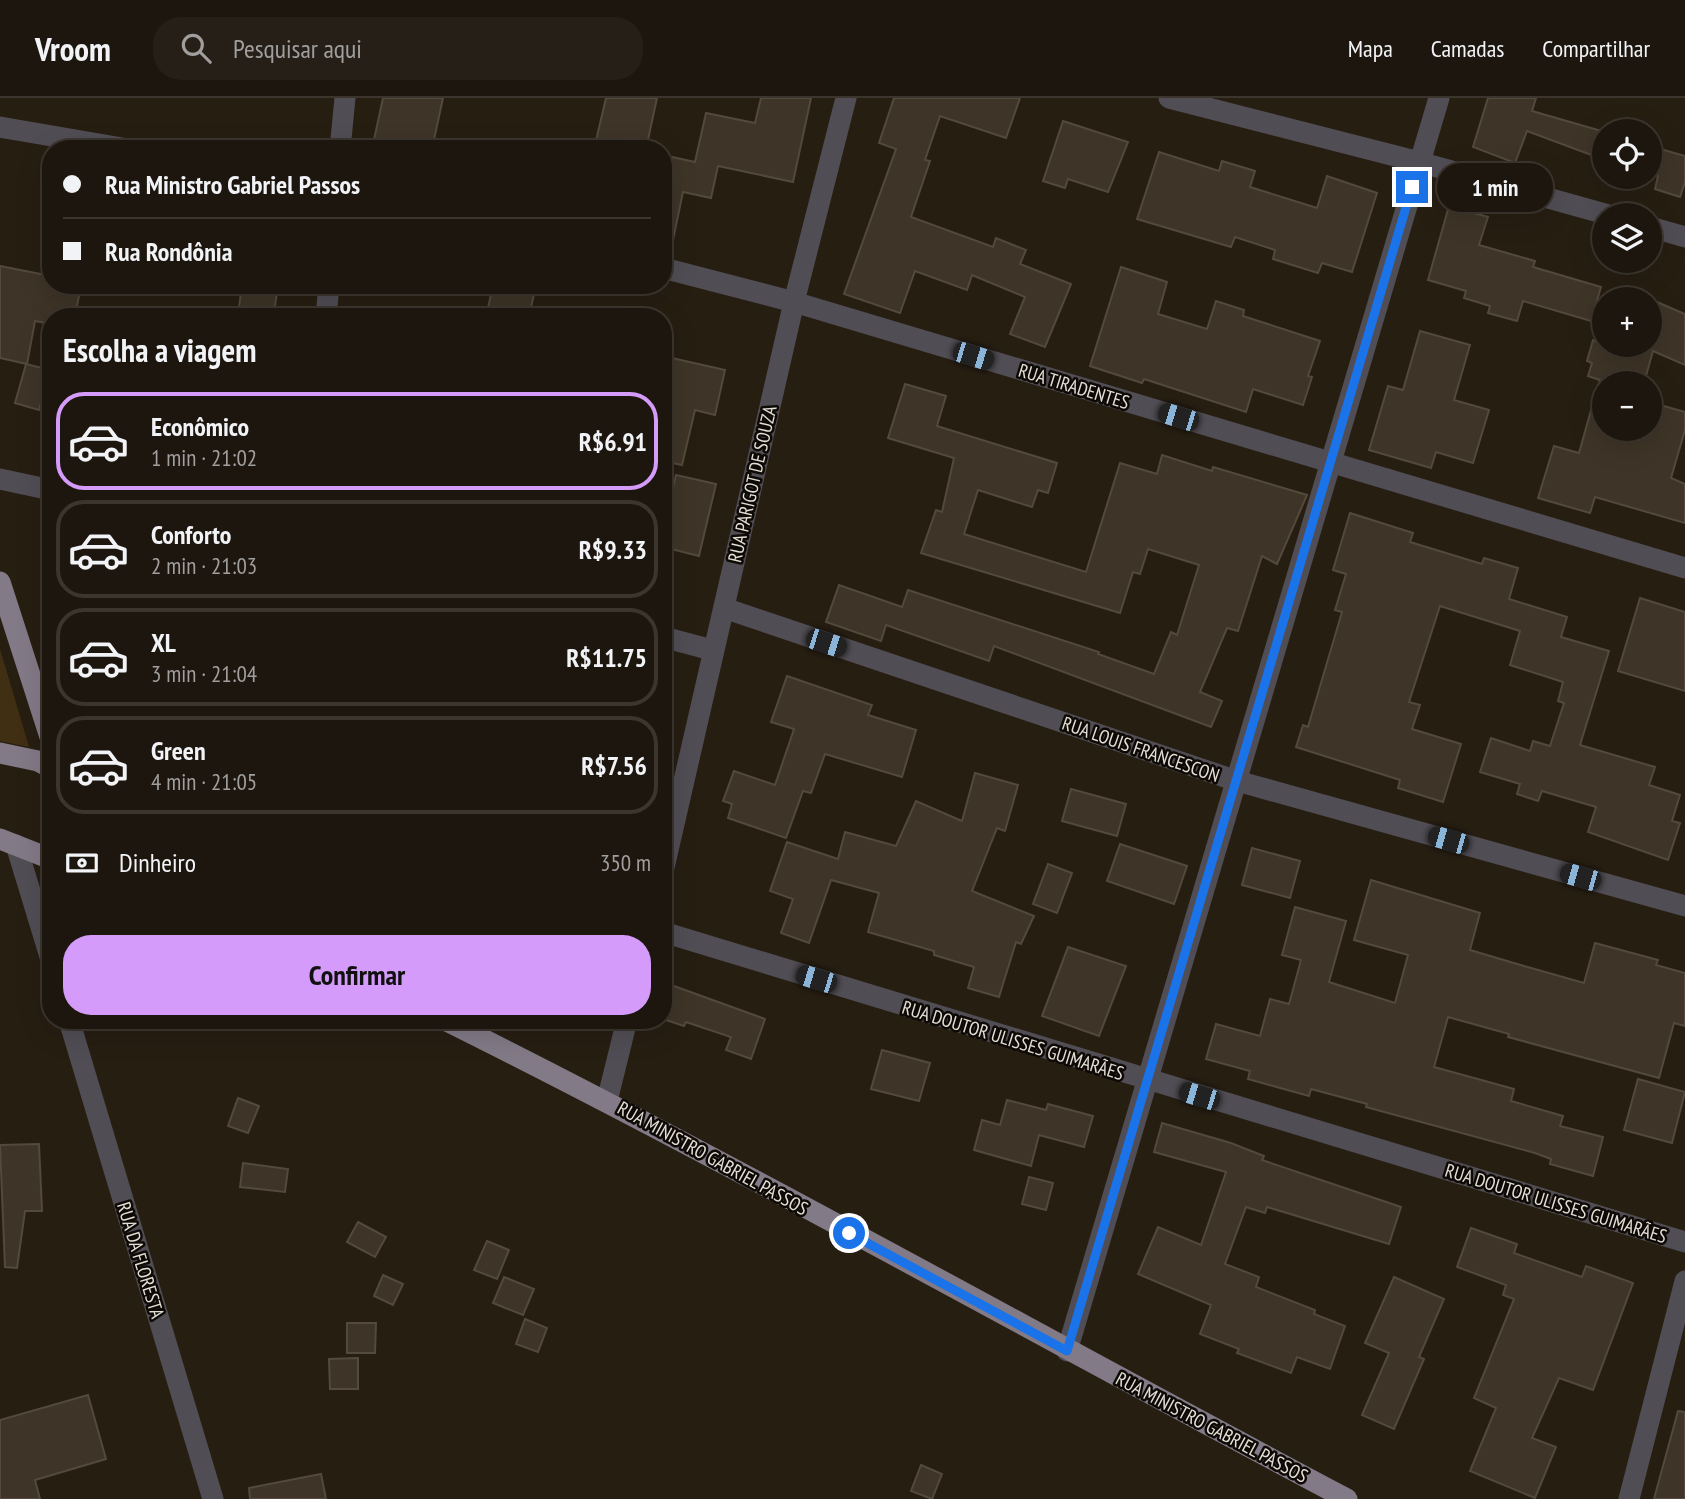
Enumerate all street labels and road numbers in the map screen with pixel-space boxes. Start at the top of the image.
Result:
street label: RUA TIRADENTES [1016,358,1132,414]
street label: RUA PARIGOT DE SOUZA [722,403,782,565]
street label: RUA LOUIS FRANCESCON [1059,711,1223,787]
street label: RUA DOUTOR ULISSES GUIMARÃES [899,995,1127,1085]
street label: RUA MINISTRO GABRIEL PASSOS [614,1096,812,1220]
street label: RUA DOUTOR ULISSES GUIMARÃES [1442,1158,1670,1248]
street label: RUA DA FLORESTA [112,1199,170,1321]
street label: RUA MINISTRO GABRIEL PASSOS [1112,1366,1312,1488]

